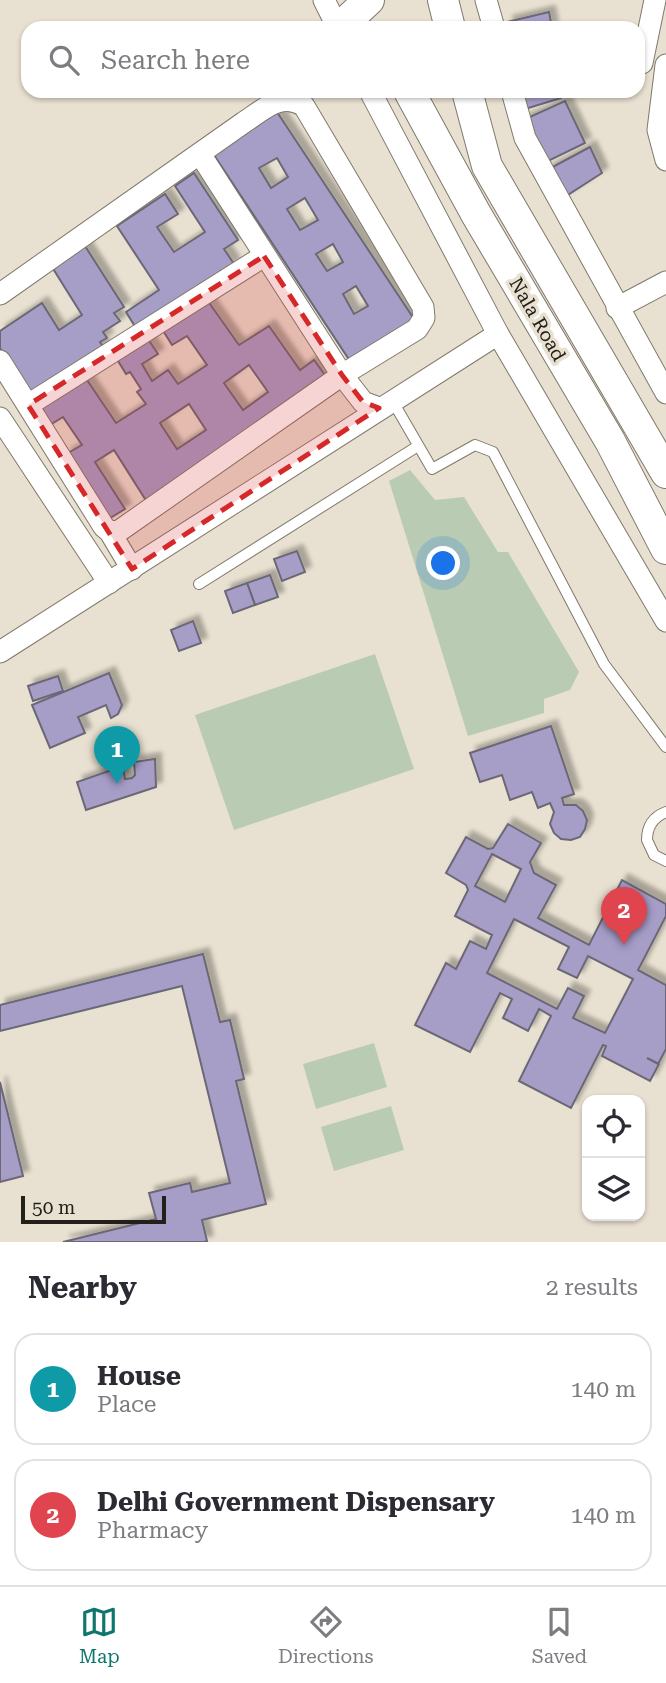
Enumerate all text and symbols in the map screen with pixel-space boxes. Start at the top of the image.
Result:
search box [21,21,645,98]
icon: search [45,41,83,79]
text: Search here [101,45,250,75]
street label: Nala Road [504,273,571,365]
your location [426,546,460,580]
pin: 1 [94,726,140,784]
pin: 2 [601,887,647,945]
map controls [582,1095,645,1221]
button: locate [582,1095,645,1158]
button: layers [582,1158,645,1221]
scale bar [21,1193,166,1225]
text: 50 m [32,1196,75,1219]
text: Nearby [28,1270,137,1305]
text: 2 results [546,1274,638,1301]
text: House [97,1361,181,1391]
text: 1 [47,1376,59,1403]
text: 140 m [571,1376,636,1403]
text: Place [97,1391,156,1418]
text: Delhi Government Dispensary [97,1487,495,1517]
text: 2 [47,1502,59,1529]
text: 140 m [571,1502,636,1529]
text: Pharmacy [97,1517,208,1544]
tab: Map [79,1603,120,1668]
tab: Directions [278,1603,374,1668]
tab: Saved [532,1603,587,1668]

